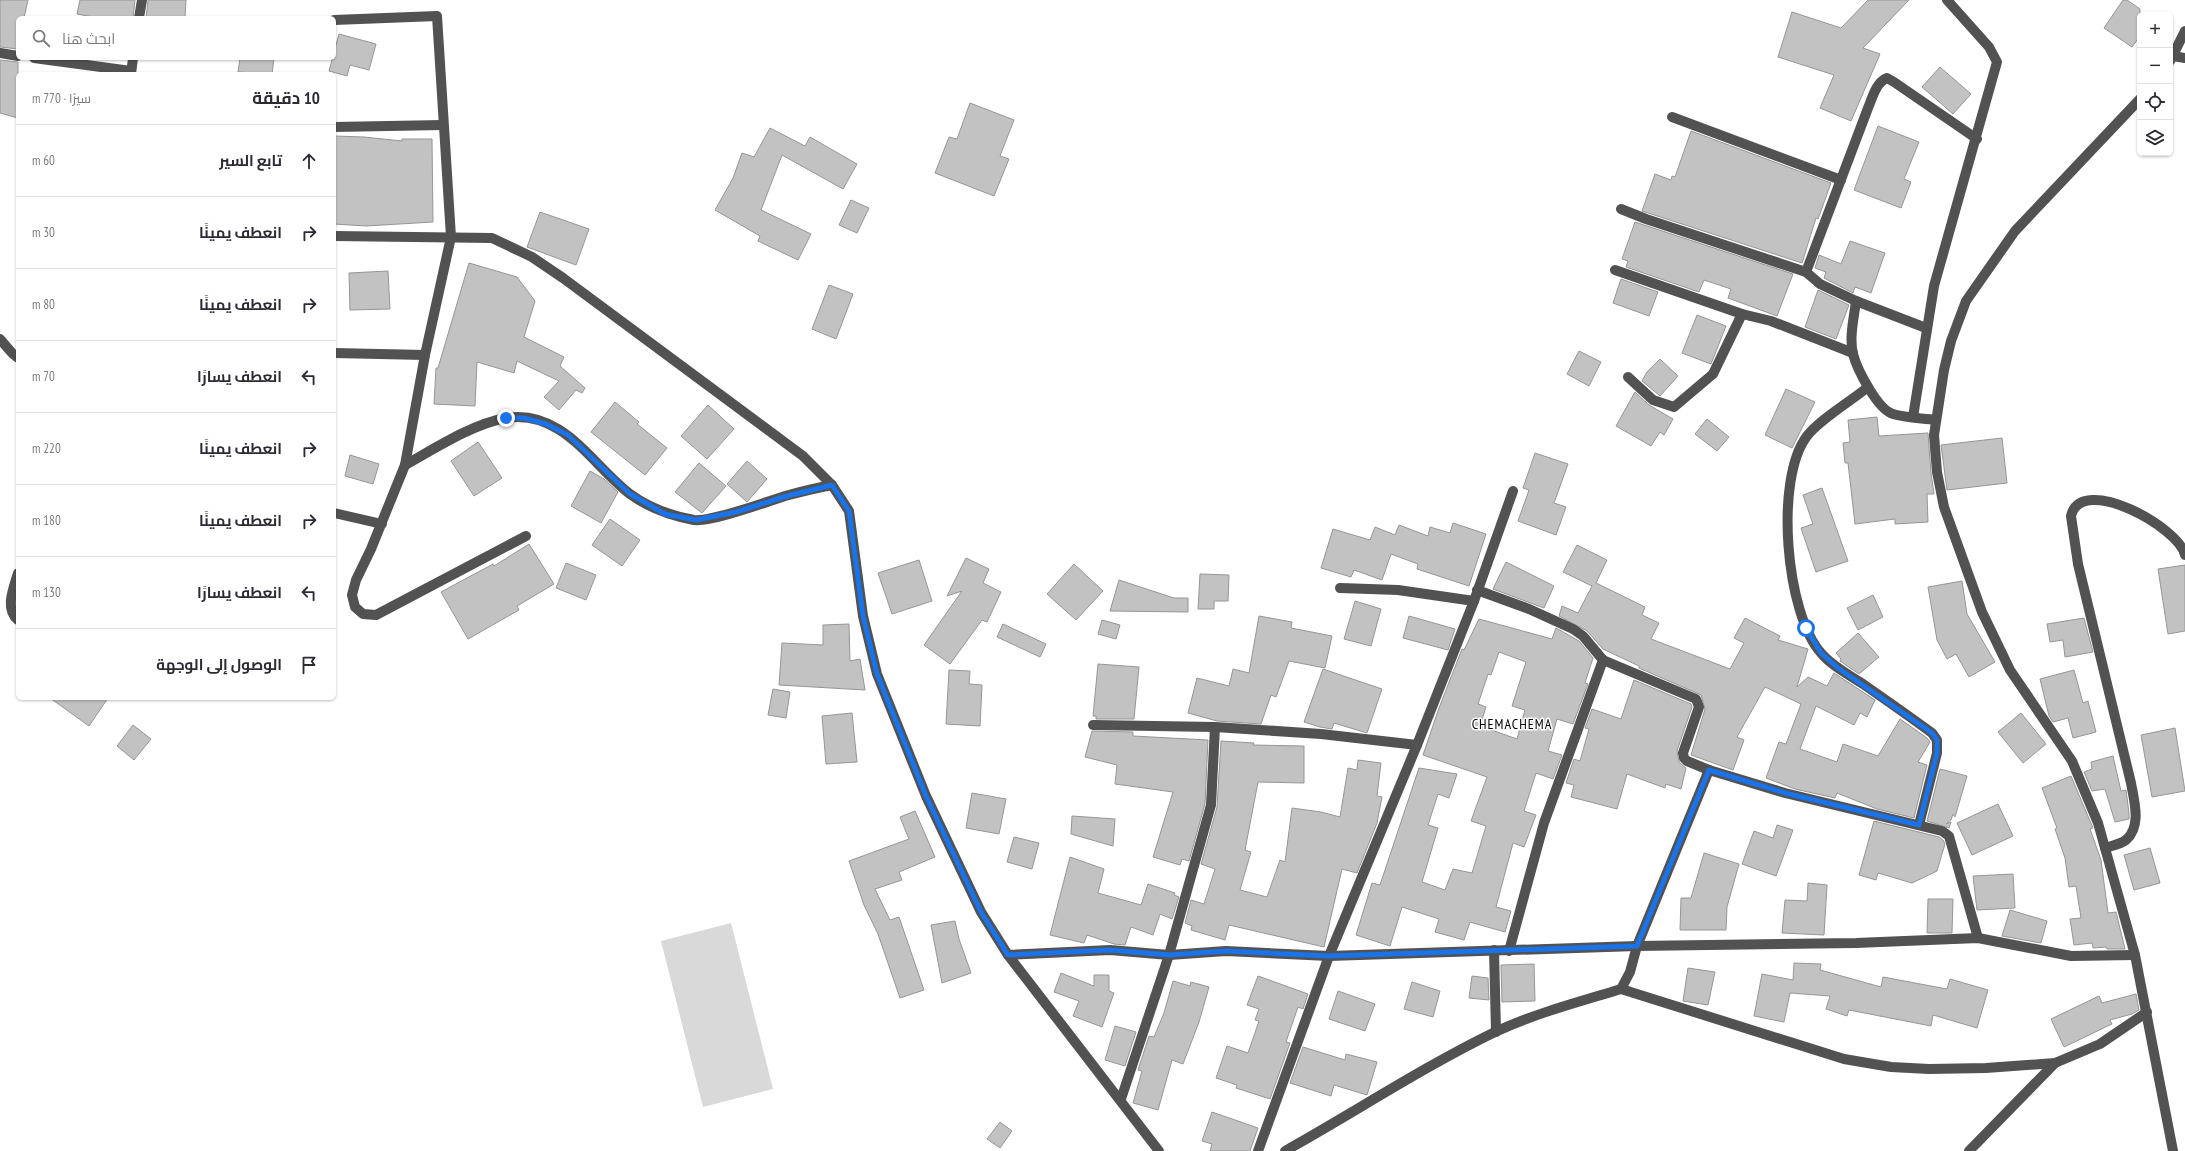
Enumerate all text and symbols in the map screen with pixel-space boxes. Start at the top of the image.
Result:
map controls [2137,12,2173,156]
button: + [2137,12,2173,48]
search box [16,16,336,60]
icon: search [30,27,52,49]
text: ابحث هنا [62,29,115,48]
button: − [2137,48,2173,84]
button: locate [2137,84,2173,120]
text: 10 دقيقة [252,87,320,109]
text: سيرًا · 770 m [32,90,91,107]
button: layers [2137,120,2173,156]
icon: ahead [298,150,320,172]
text: تابع السير [219,151,282,170]
text: 60 m [32,152,55,169]
icon: right [298,222,320,244]
text: انعطف يمينًا [199,223,282,242]
text: 30 m [32,224,55,241]
icon: right [298,294,320,316]
text: انعطف يمينًا [199,295,282,314]
text: 80 m [32,296,55,313]
icon: left [298,366,320,388]
text: انعطف يسارًا [197,367,282,386]
text: 70 m [32,368,55,385]
route end [497,409,515,427]
icon: right [298,438,320,460]
text: انعطف يمينًا [199,439,282,458]
text: 220 m [32,440,61,457]
icon: right [298,510,320,532]
text: انعطف يمينًا [199,511,282,530]
text: 180 m [32,512,61,529]
icon: left [298,582,320,604]
text: انعطف يسارًا [197,583,282,602]
text: 130 m [32,584,61,601]
route start [1797,619,1815,637]
icon: arrive [298,654,320,676]
text: الوصول إلى الوجهة [156,655,282,674]
district label: CHEMACHEMA [1472,715,1552,733]

